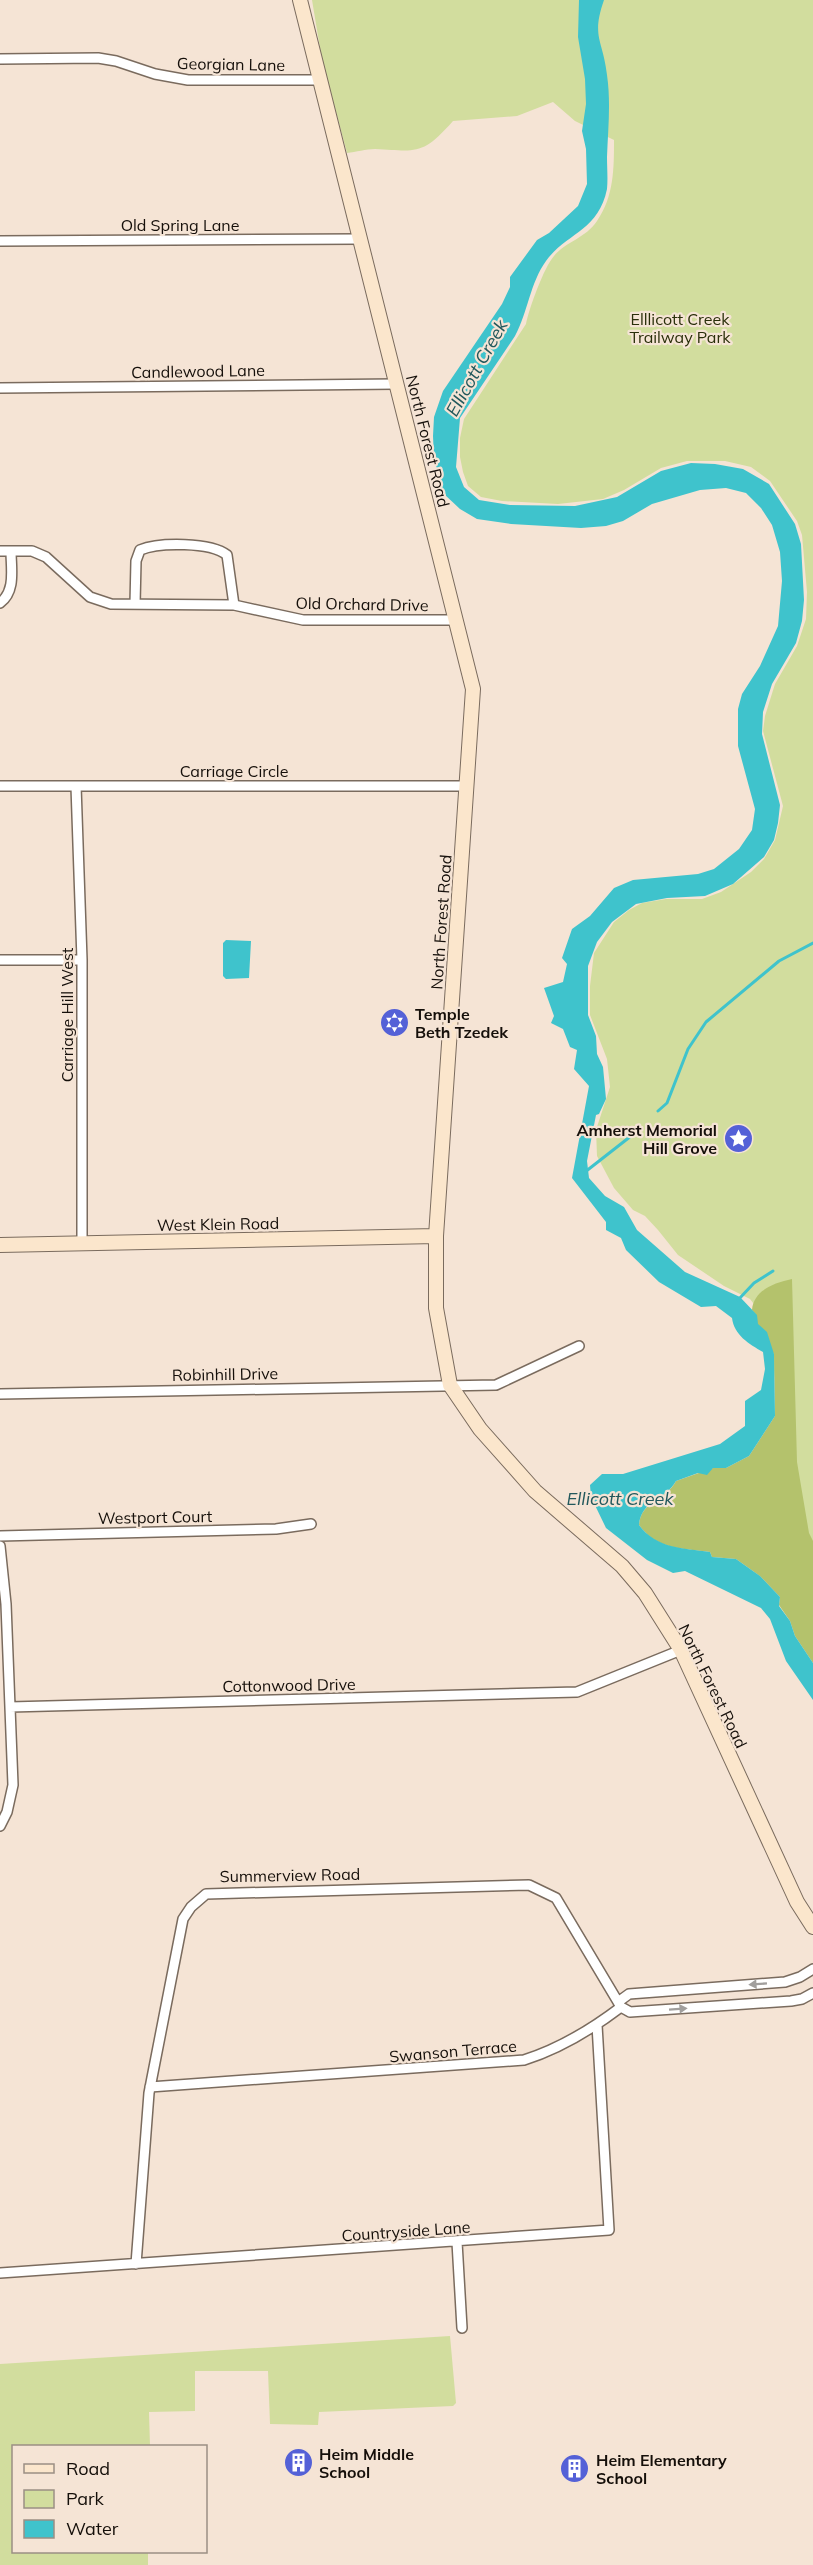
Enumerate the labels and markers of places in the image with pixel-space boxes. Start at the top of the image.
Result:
place label: Temple Beth Tzedek [415,1004,509,1042]
synagogue icon: Temple Beth Tzedek [378,1007,410,1039]
place label: Amherst Memorial Hill Grove [577,1120,717,1158]
place icon: Amherst Memorial Hill Grove [722,1123,754,1155]
place label: Heim Middle School [319,2444,414,2482]
building icon: Heim Middle School [282,2447,314,2479]
place label: Heim Elementary School [596,2450,727,2488]
building icon: Heim Elementary School [559,2453,591,2485]

